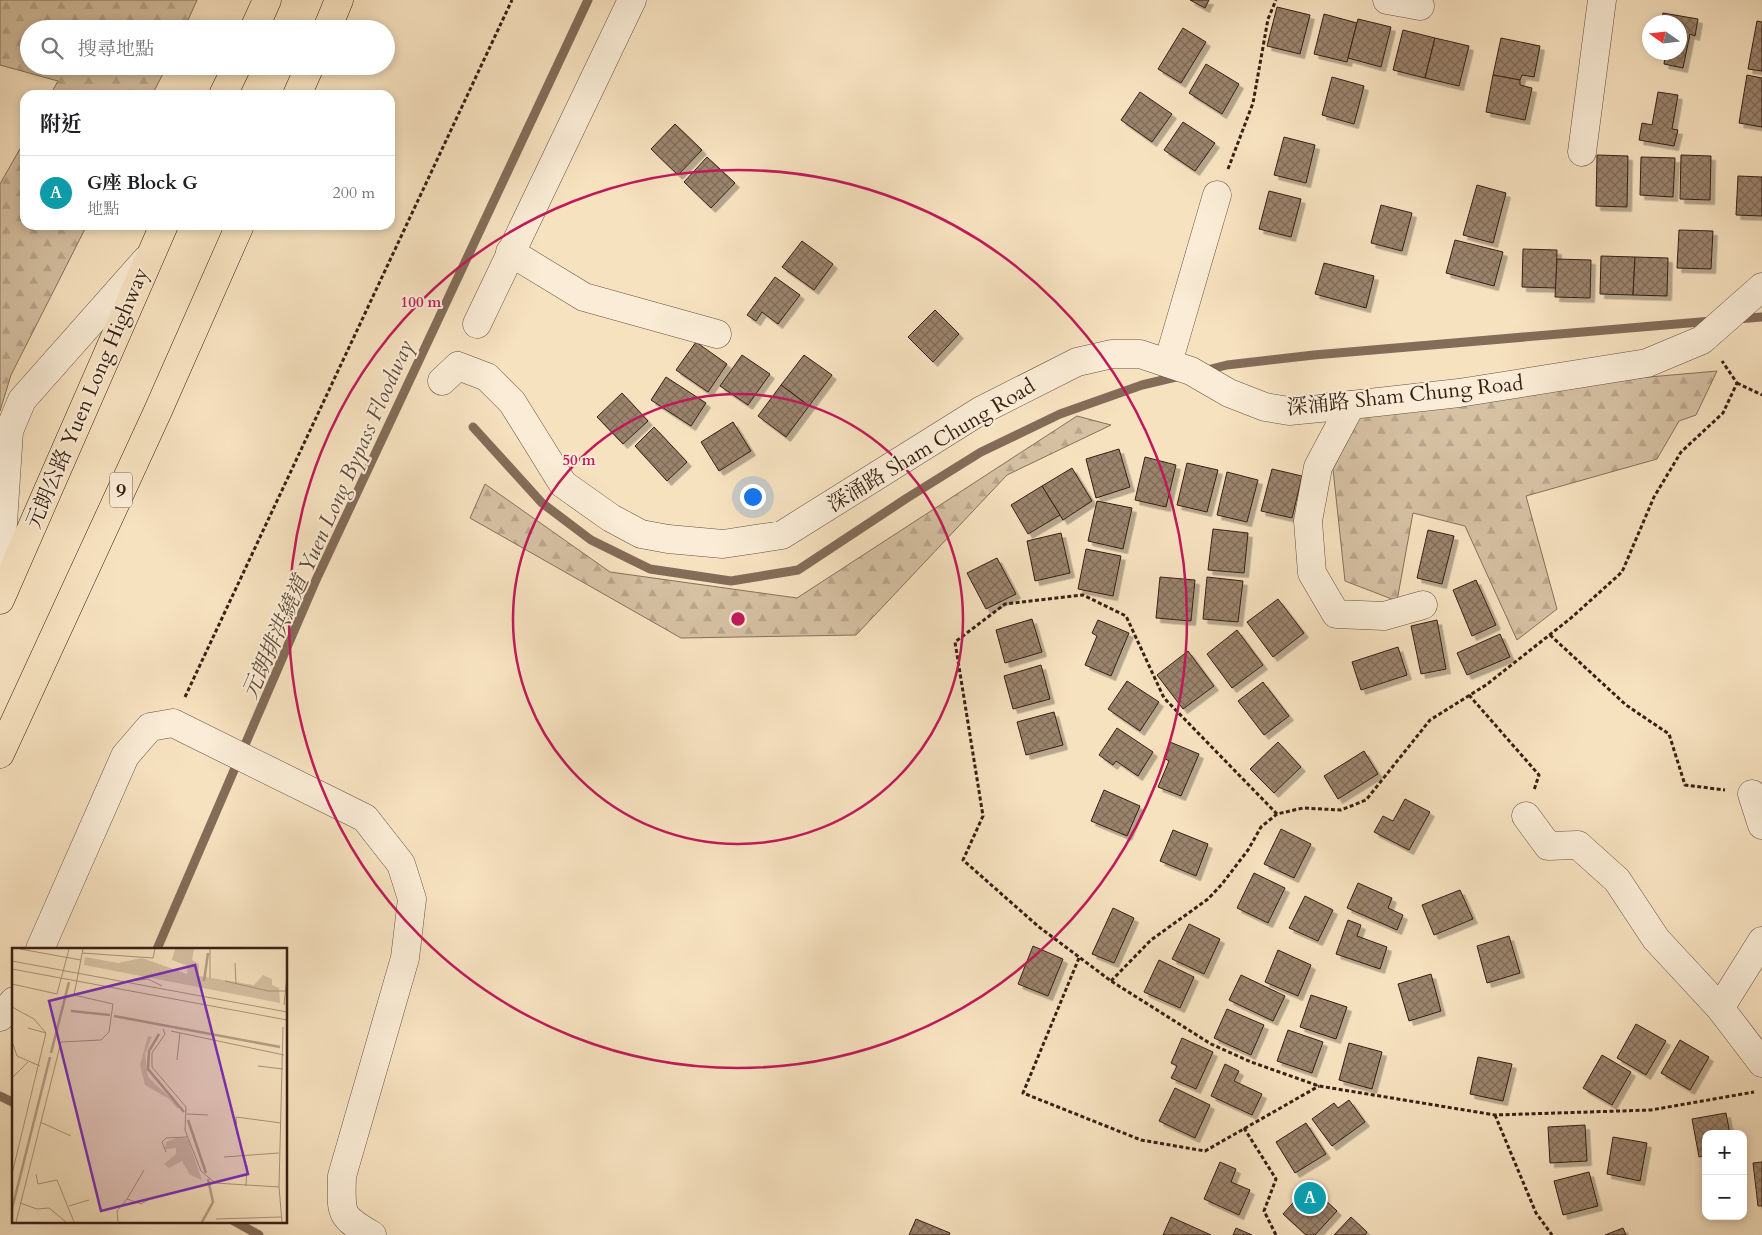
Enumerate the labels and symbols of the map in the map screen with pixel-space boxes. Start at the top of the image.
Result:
north arrow [1642,15,1687,60]
street label: 元朗公路 Yuen Long Highway [19,263,156,533]
text: 100 m [401,292,442,312]
water label: 元朗排洪繞道 Yuen Long Bypass Floodway [235,335,421,704]
street label: 深涌路 Sham Chung Road [1285,369,1525,422]
street label: 深涌路 Sham Chung Road [822,372,1041,519]
text: 50 m [562,450,596,470]
road number: 9 [110,472,132,508]
your location [740,484,766,510]
centre of rings [729,610,747,628]
inset map [12,948,288,1222]
pin: A [1294,1179,1326,1217]

